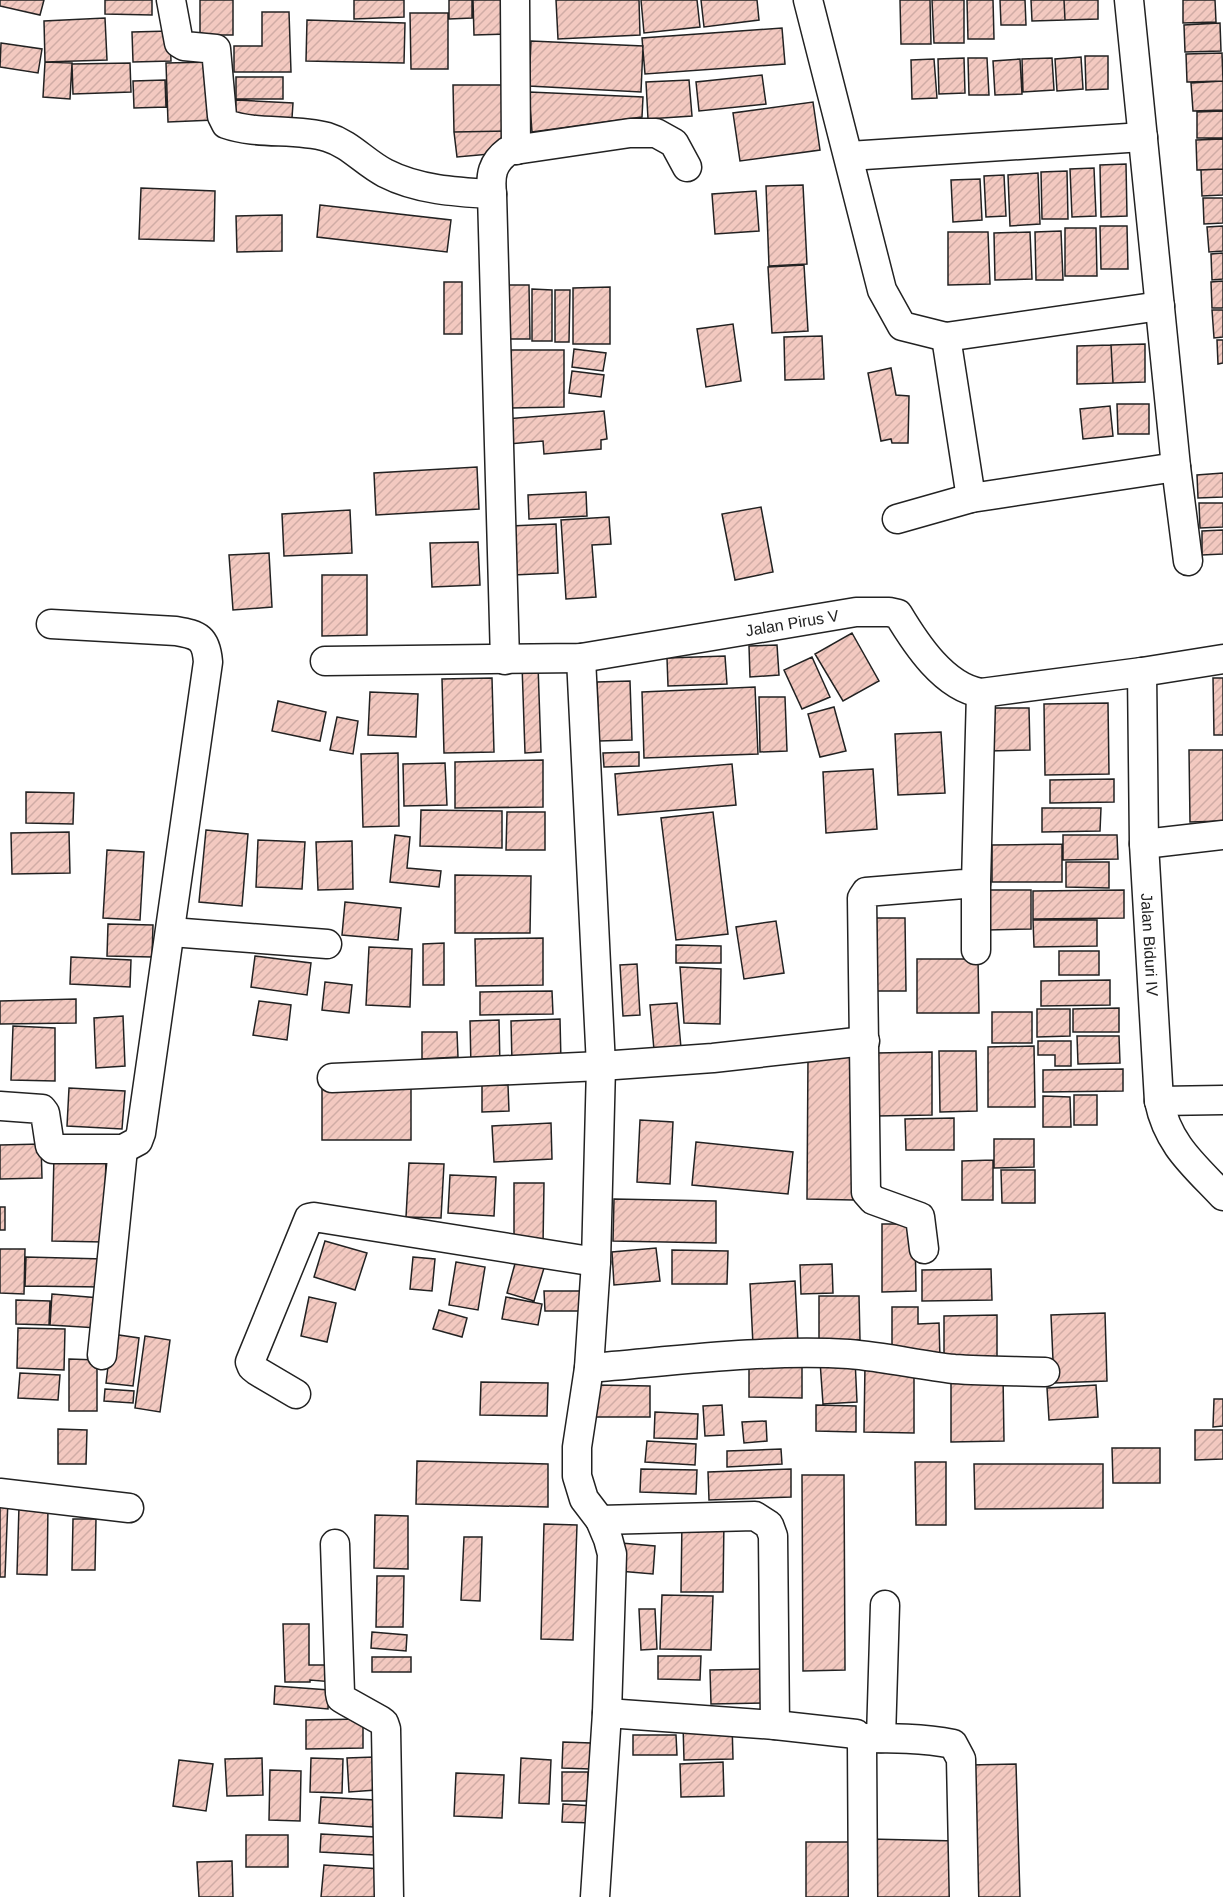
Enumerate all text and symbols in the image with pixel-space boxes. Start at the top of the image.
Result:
street label: Jalan Pirus V [744,606,840,639]
street label: Jalan Biduri IV [1138,893,1161,997]

